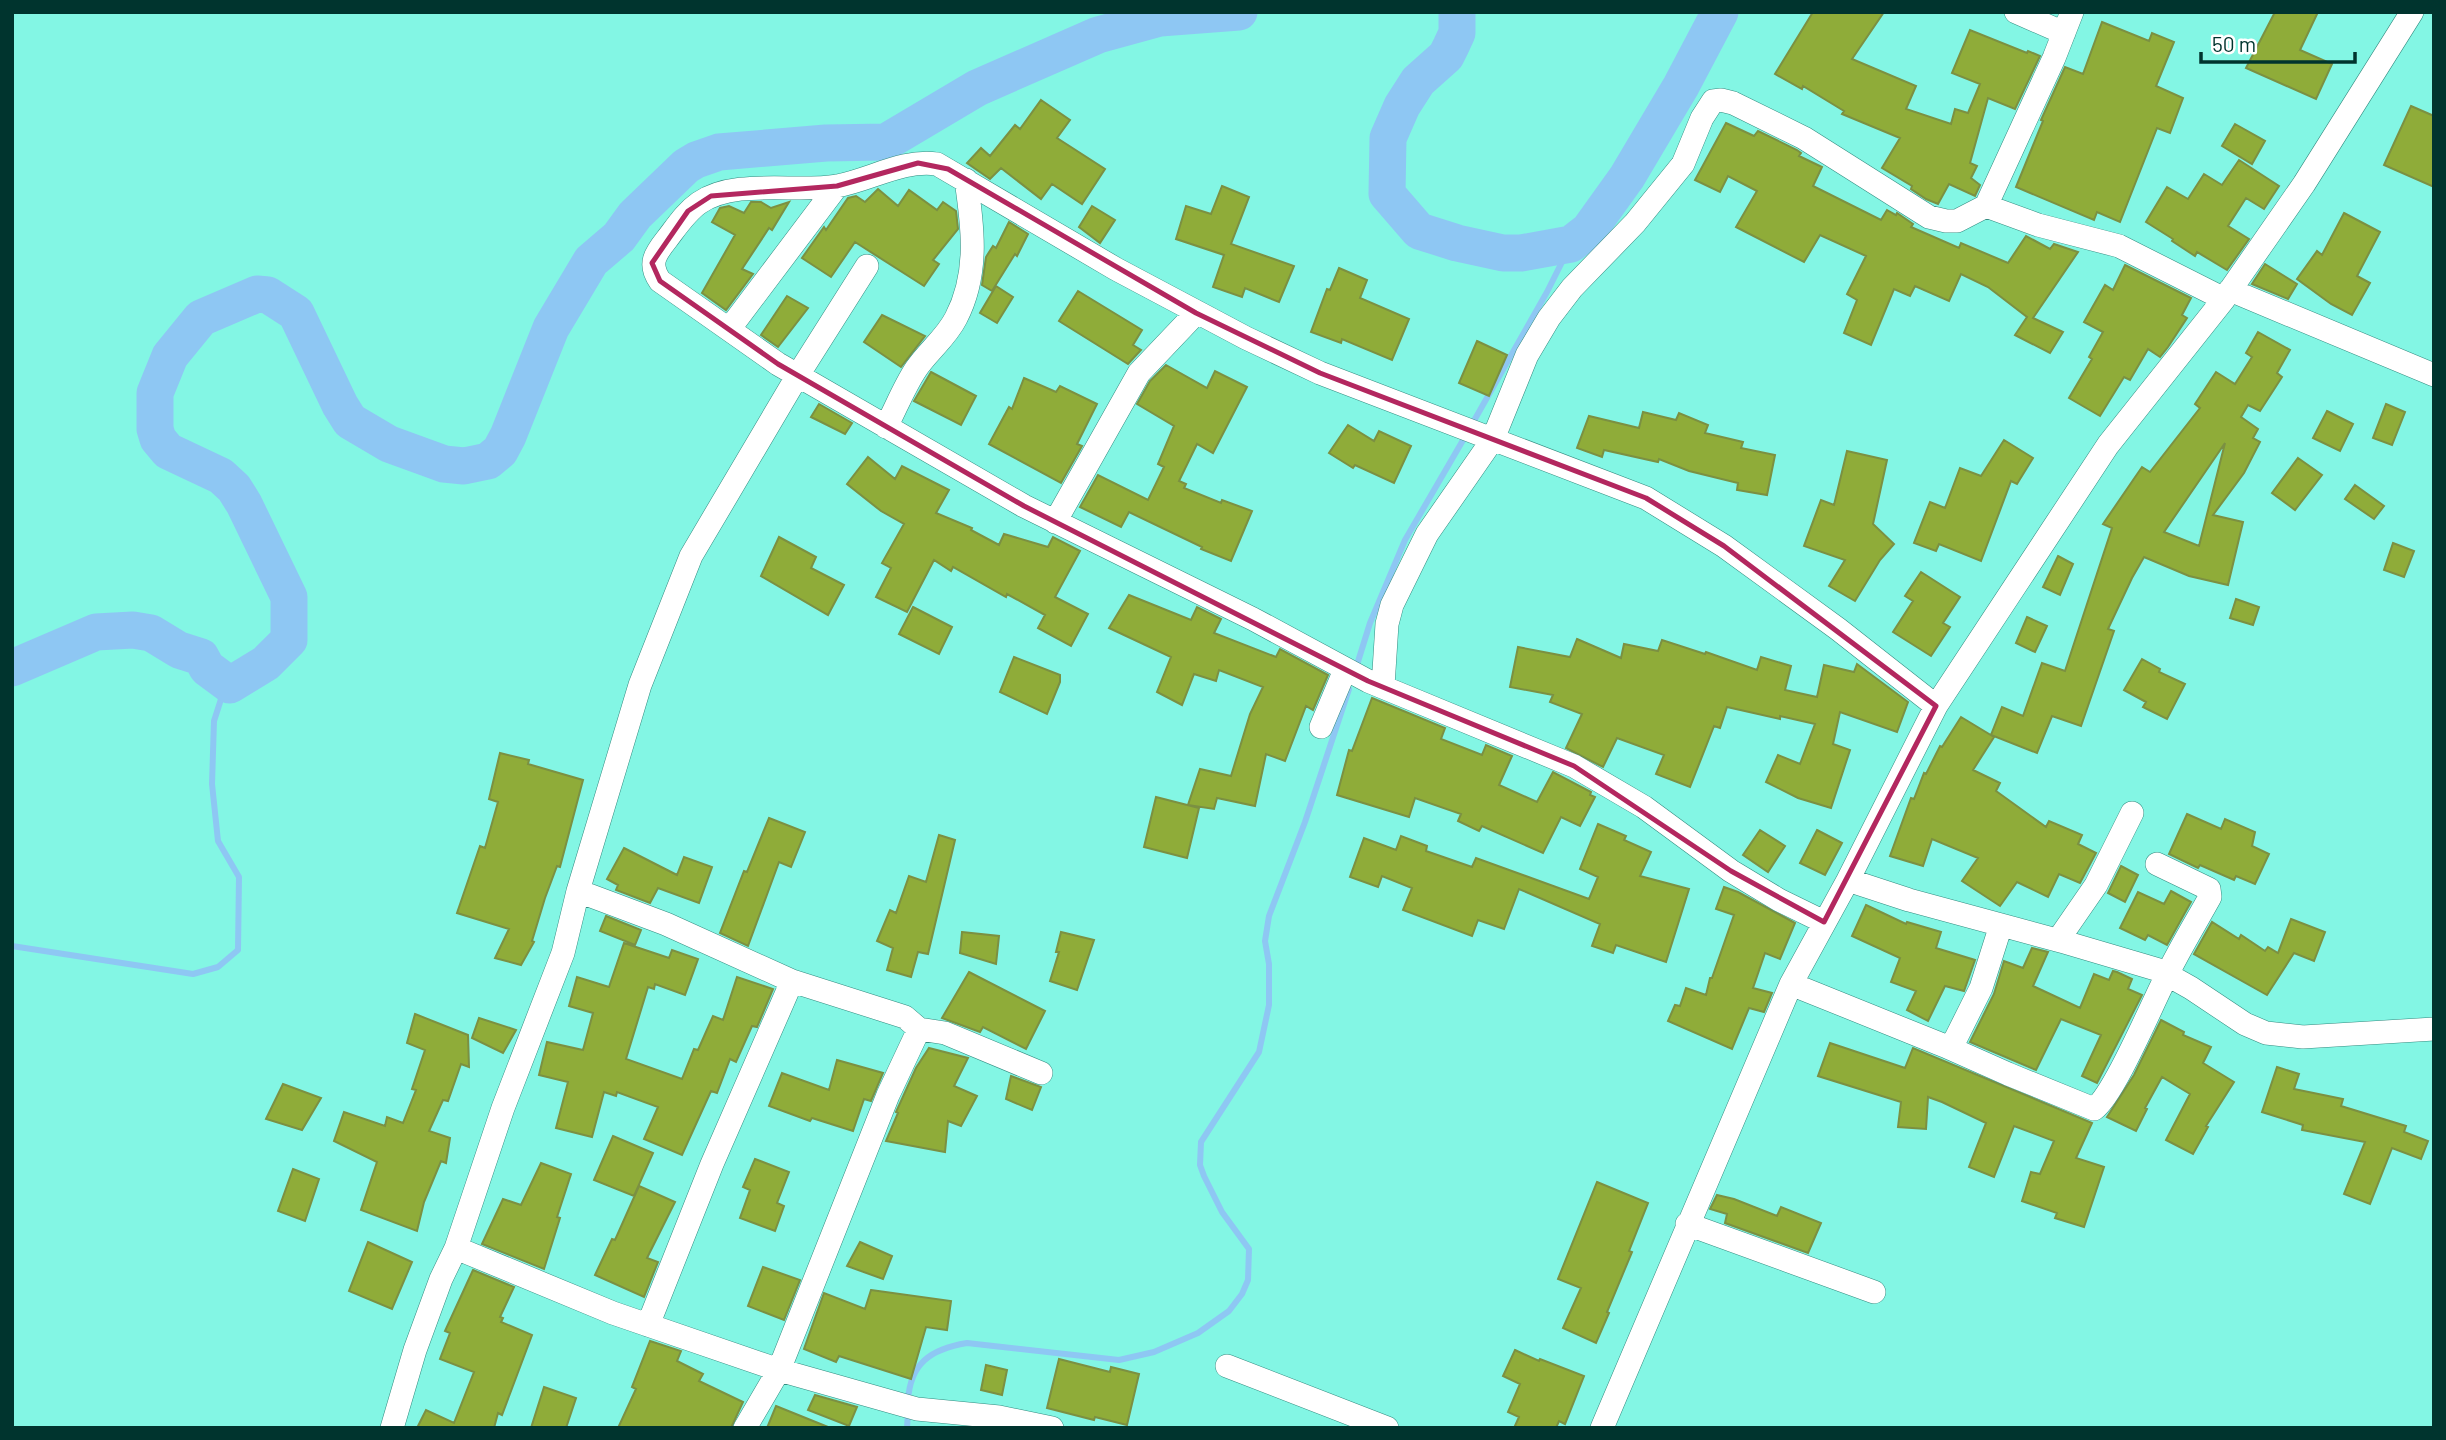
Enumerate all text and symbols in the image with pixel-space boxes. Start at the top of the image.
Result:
scale bar [2201,21,2355,65]
text: 50 m [2212,31,2256,56]

